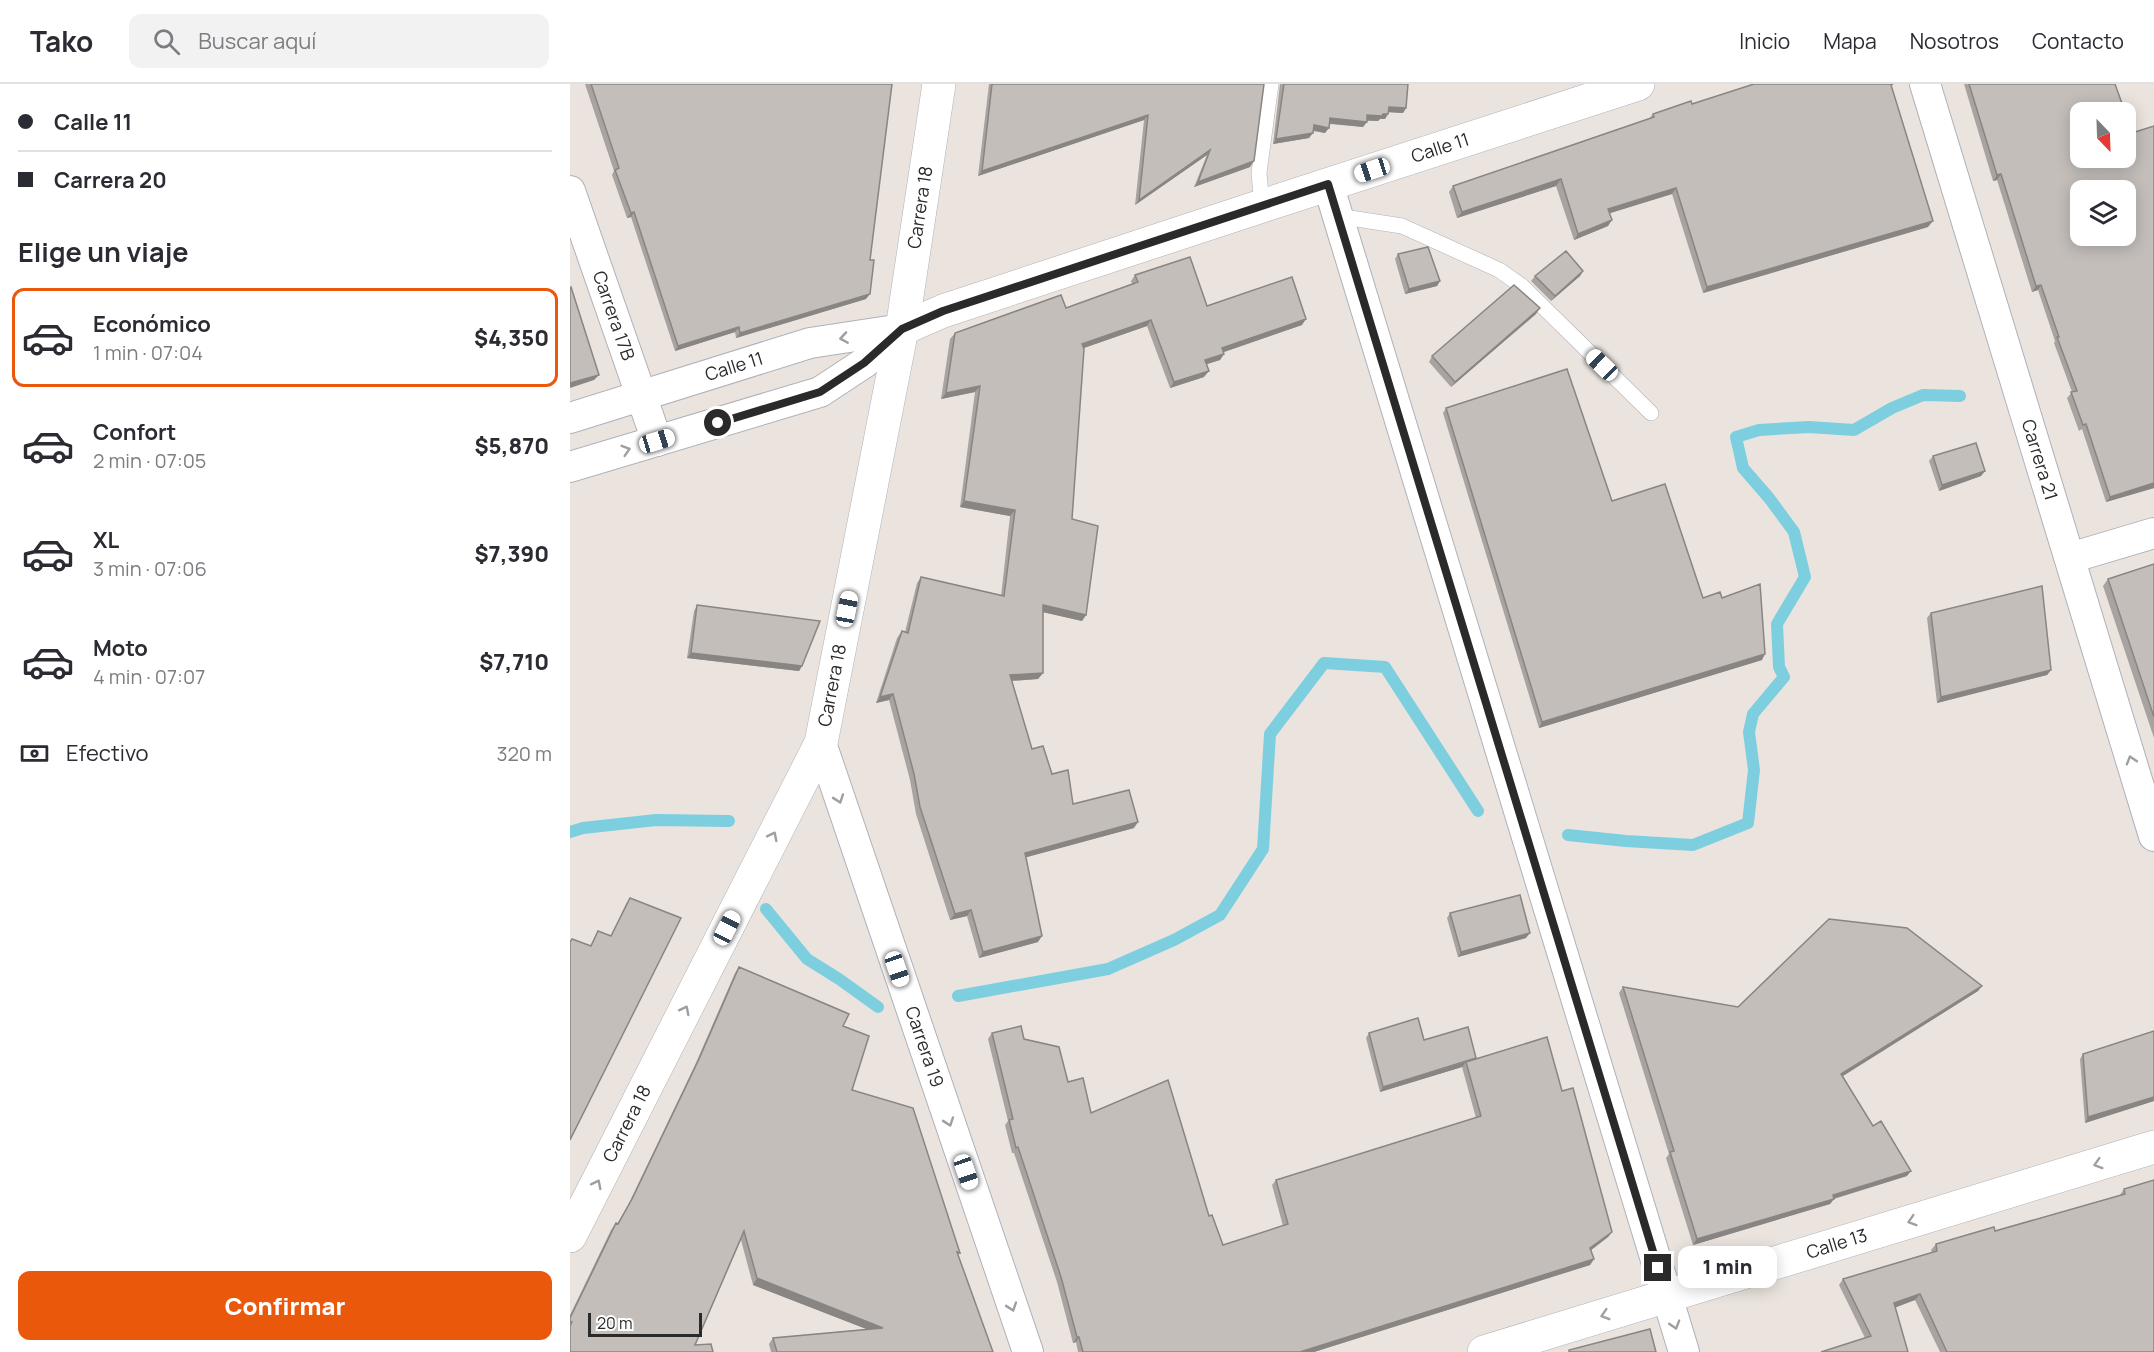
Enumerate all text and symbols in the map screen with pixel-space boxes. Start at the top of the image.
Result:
search box [129,14,549,68]
text: Tako [30,22,93,60]
icon: search [150,25,183,58]
text: Buscar aquí [198,26,316,56]
text: Inicio [1739,27,1790,55]
text: Mapa [1823,27,1877,55]
text: Nosotros [1910,27,1999,55]
text: Contacto [2032,27,2124,55]
north arrow [2070,102,2136,168]
map controls [2070,102,2136,246]
text: Calle 11 [54,107,132,137]
street label: Calle 11 [1408,127,1472,168]
car [1352,156,1392,184]
street label: Carrera 18 [901,164,937,250]
text: Carrera 20 [54,165,167,195]
button: layers [2070,180,2136,246]
text: Elige un viaje [18,233,189,270]
street label: Carrera 17B [588,267,641,363]
text: Económico [93,309,211,339]
icon: car [21,311,75,365]
text: $4,350 [474,323,549,353]
one-way arrow [840,331,849,343]
text: 1 min · 07:04 [93,339,203,366]
street label: Calle 11 [702,345,766,386]
car [1583,346,1621,384]
route start [704,409,731,436]
street label: Carrera 21 [2017,416,2064,503]
text: Confort [93,417,176,447]
icon: car [21,419,75,473]
car [637,427,677,455]
text: $5,870 [474,431,549,461]
one-way arrow [620,445,631,457]
text: 2 min · 07:05 [93,447,206,474]
text: XL [93,525,119,555]
icon: car [21,527,75,581]
text: $7,390 [474,539,549,569]
text: 3 min · 07:06 [93,555,207,582]
car [835,590,859,628]
text: Moto [93,633,148,663]
icon: car [21,635,75,689]
street label: Carrera 18 [812,642,851,728]
text: $7,710 [479,647,549,677]
text: 4 min · 07:07 [93,663,205,690]
icon: cash [18,737,51,770]
text: Efectivo [66,738,149,768]
text: 320 m [496,740,552,767]
one-way arrow [2126,755,2138,766]
one-way arrow [832,793,845,804]
one-way arrow [766,832,778,843]
car [711,908,743,948]
car [883,949,911,989]
street label: Carrera 19 [900,1003,950,1090]
one-way arrow [678,1006,689,1016]
street label: Carrera 18 [597,1081,656,1166]
one-way arrow [942,1117,955,1127]
car [952,1152,980,1192]
one-way arrow [2093,1157,2104,1169]
one-way arrow [589,1179,601,1190]
one-way arrow [1907,1214,1918,1226]
street label: Calle 13 [1803,1222,1870,1264]
callout: 1 min [1679,1247,1778,1289]
text: 1 min [1702,1253,1753,1280]
route end [1644,1254,1671,1281]
button: Confirmar [18,1271,552,1340]
one-way arrow [1005,1301,1018,1312]
one-way arrow [1600,1308,1611,1320]
scale bar [588,1310,702,1338]
text: 20 m [597,1312,633,1334]
one-way arrow [1668,1319,1680,1330]

